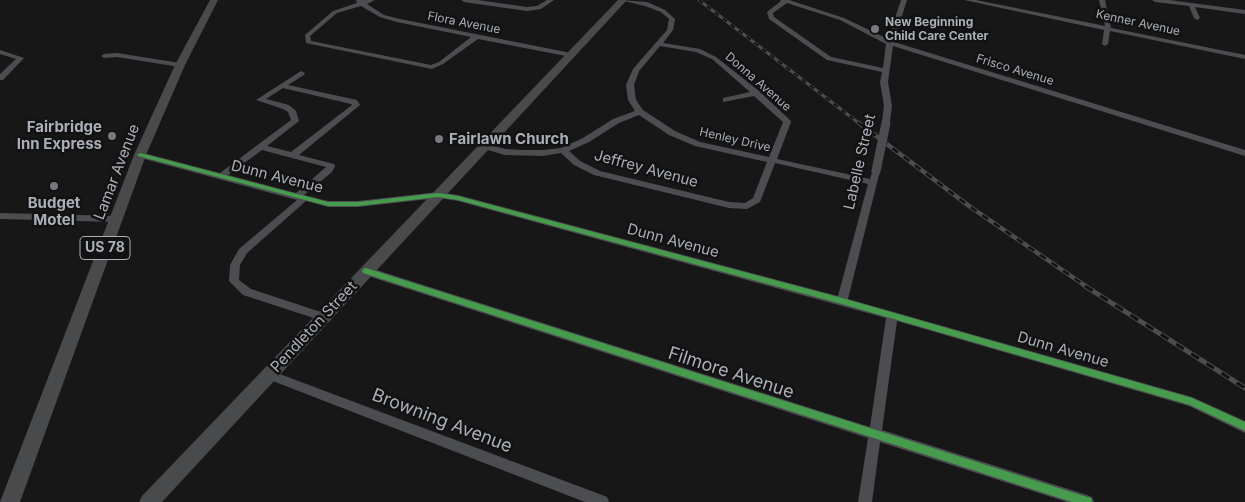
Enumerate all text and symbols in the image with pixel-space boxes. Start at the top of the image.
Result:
street label: Kenner Avenue [1095,7,1181,39]
street label: Flora Avenue [426,9,502,37]
place label: New Beginning Child Care Center [885,15,988,43]
marker: New Beginning Child Care Center [869,23,881,35]
street label: Donna Avenue [722,50,794,114]
street label: Frisco Avenue [975,51,1055,89]
street label: Labelle Street [840,113,880,211]
place label: Fairbridge Inn Express [17,118,102,153]
street label: Lamar Avenue [90,122,144,222]
street label: Henley Drive [698,125,772,155]
marker: Fairbridge Inn Express [106,130,118,142]
place label: Fairlawn Church [449,130,569,148]
marker: Fairlawn Church [433,133,445,145]
street label: Jeffrey Avenue [592,146,700,192]
street label: Dunn Avenue [229,157,325,197]
marker: Budget Motel [48,180,60,192]
place label: Budget Motel [28,194,80,229]
street label: Dunn Avenue [625,220,721,262]
road number: US 78 [80,237,130,260]
street label: Pendleton Street [267,278,361,376]
street label: Dunn Avenue [1015,328,1111,372]
street label: Filmore Avenue [665,342,797,404]
street label: Browning Avenue [369,384,515,458]

